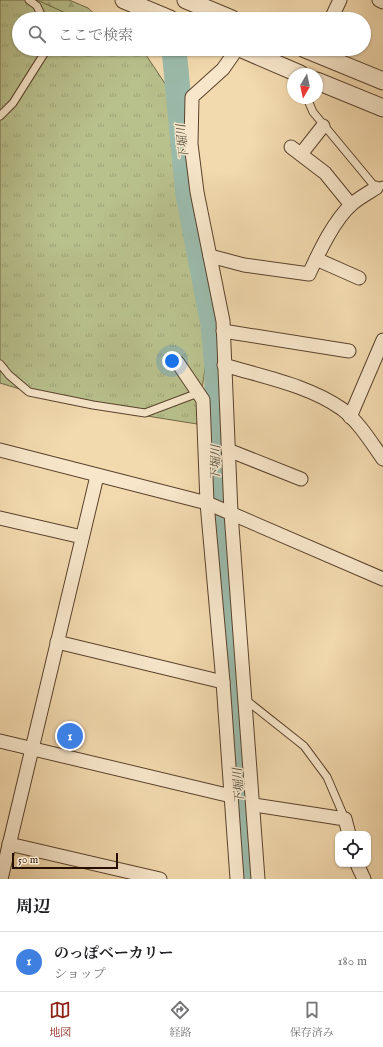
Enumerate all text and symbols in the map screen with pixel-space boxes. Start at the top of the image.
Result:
search box [12,12,371,56]
icon: search [26,23,48,45]
text: ここで検索 [58,26,133,45]
north arrow [287,68,323,104]
water label: 下堀川 [173,121,192,161]
your location [162,351,182,371]
water label: 下堀川 [208,443,224,481]
pin: 1 [57,721,83,751]
water label: 下堀川 [230,766,248,804]
map controls [335,831,371,867]
button: locate [335,831,371,867]
scale bar [12,851,118,870]
text: 50 m [18,853,38,867]
text: 周辺 [16,897,50,918]
text: のっぽベーカリー [54,944,174,963]
text: 1 [27,953,31,970]
text: 180 m [338,953,367,970]
text: ショップ [54,966,106,983]
tab: 地図 [49,999,71,1040]
tab: 経路 [169,999,191,1040]
tab: 保存済み [290,999,334,1040]

